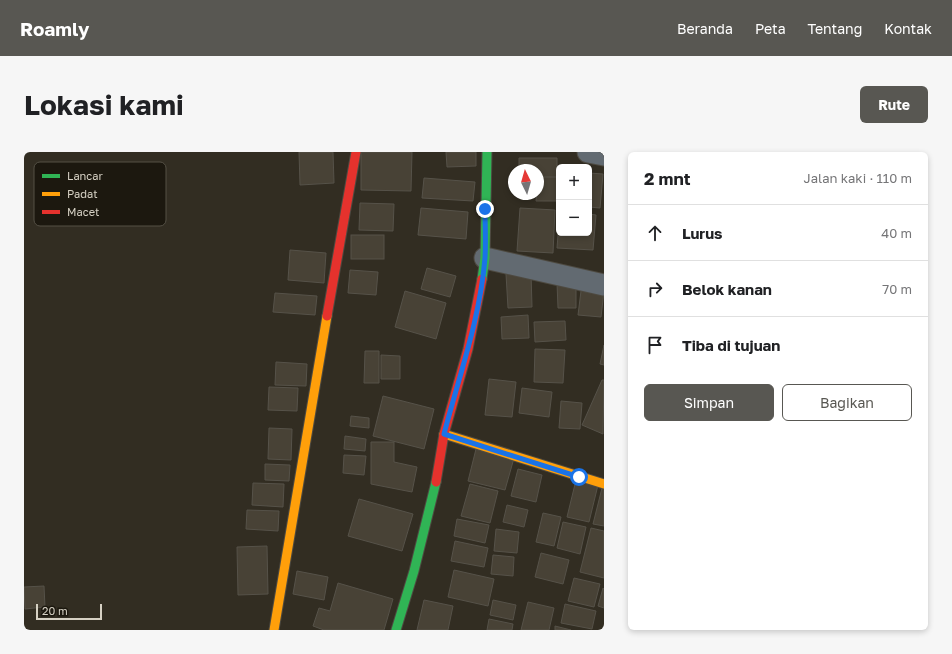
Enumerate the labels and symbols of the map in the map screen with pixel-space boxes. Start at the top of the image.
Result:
legend [34,162,166,226]
north arrow [508,164,544,200]
text: Lancar [67,169,104,182]
text: Padat [67,187,98,200]
route end [476,200,494,218]
text: Macet [67,205,99,218]
route start [570,468,588,486]
scale bar [36,602,102,621]

